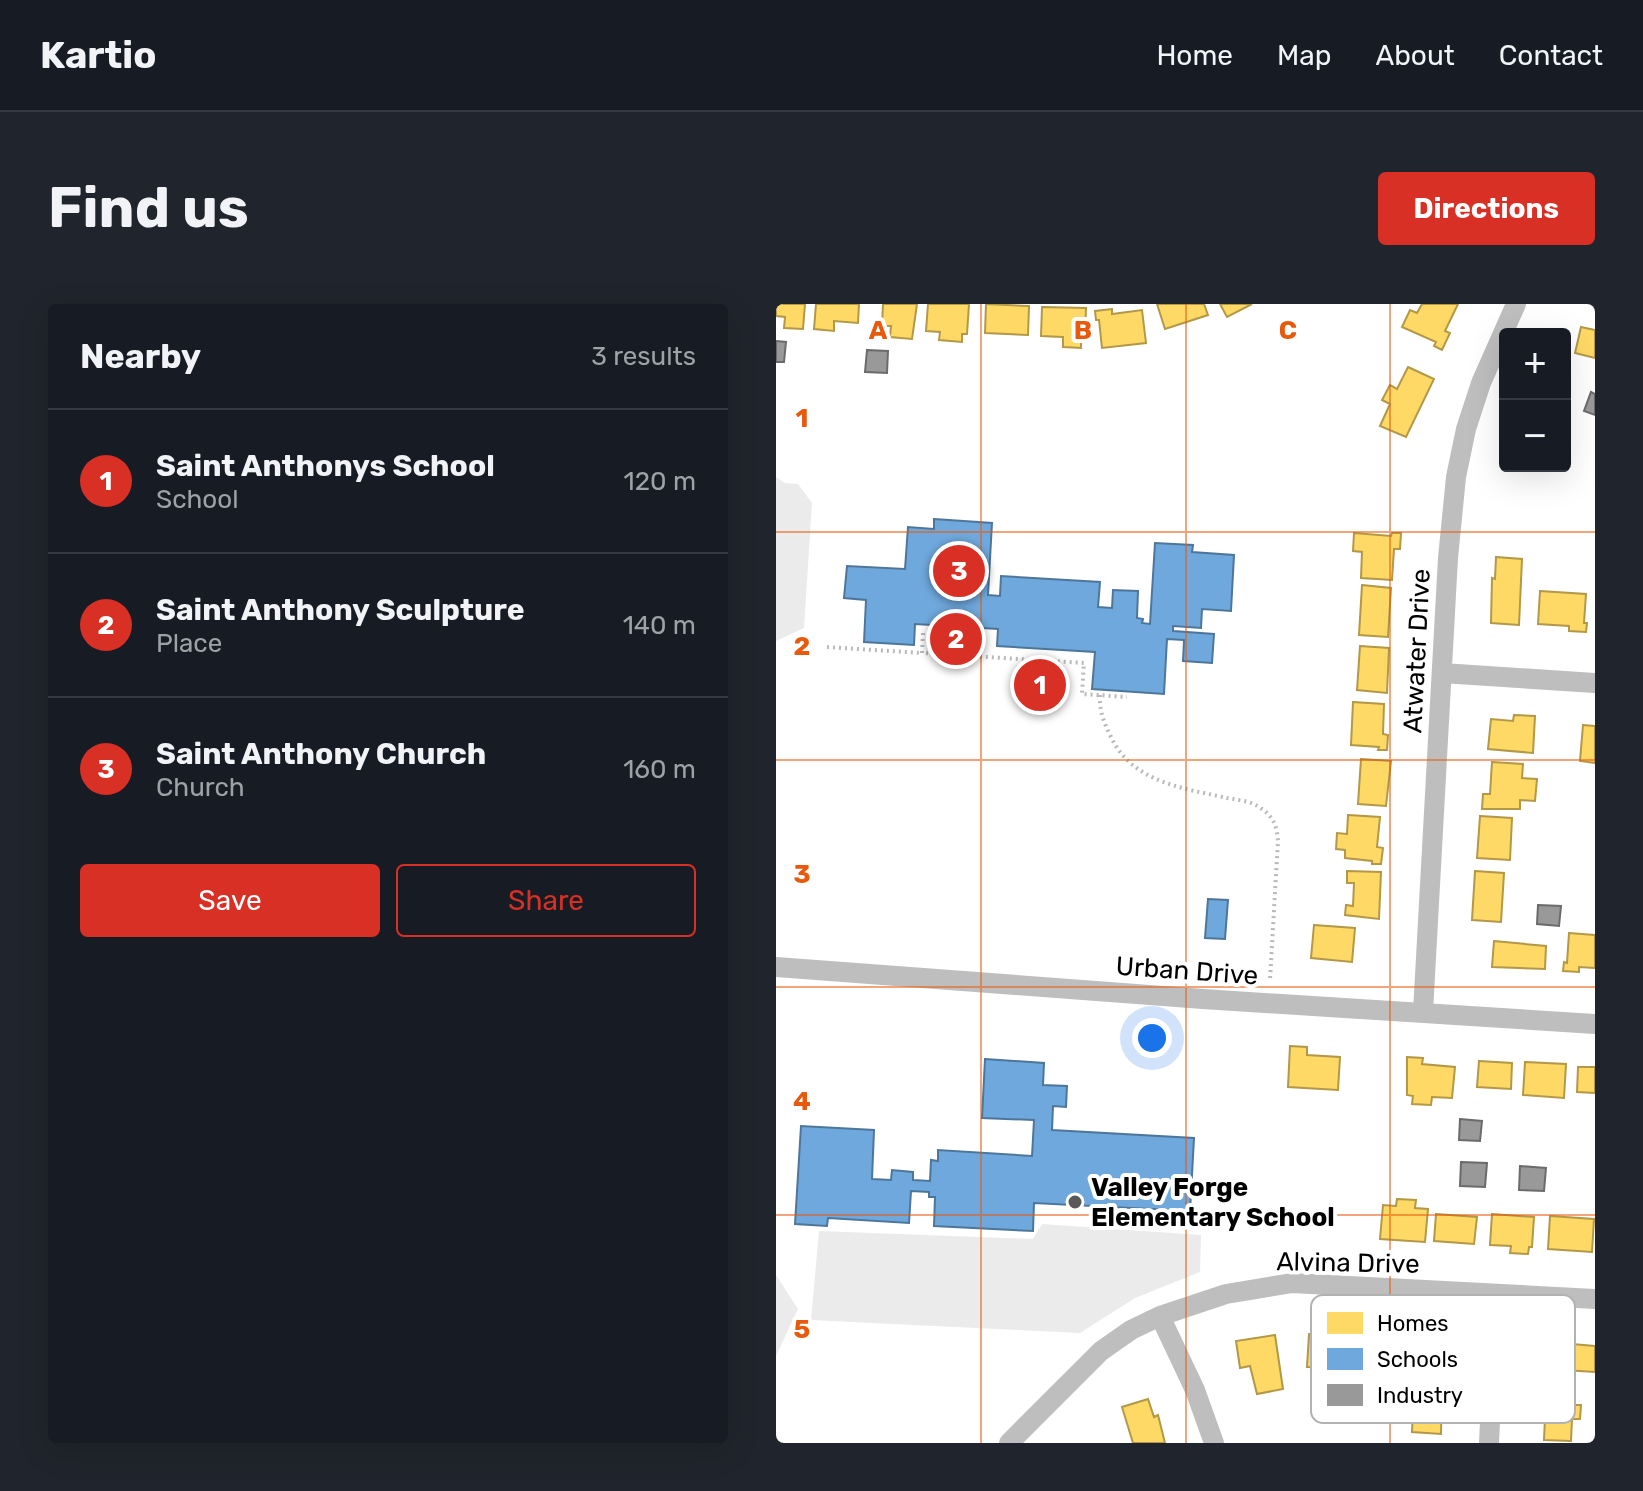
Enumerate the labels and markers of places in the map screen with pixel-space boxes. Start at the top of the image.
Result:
pin: 3 [933,541,985,601]
pin: 2 [930,609,982,669]
pin: 1 [1014,655,1066,715]
place label: Valley Forge Elementary School [1091,1172,1335,1233]
marker: Valley Forge Elementary School [1066,1193,1084,1211]

